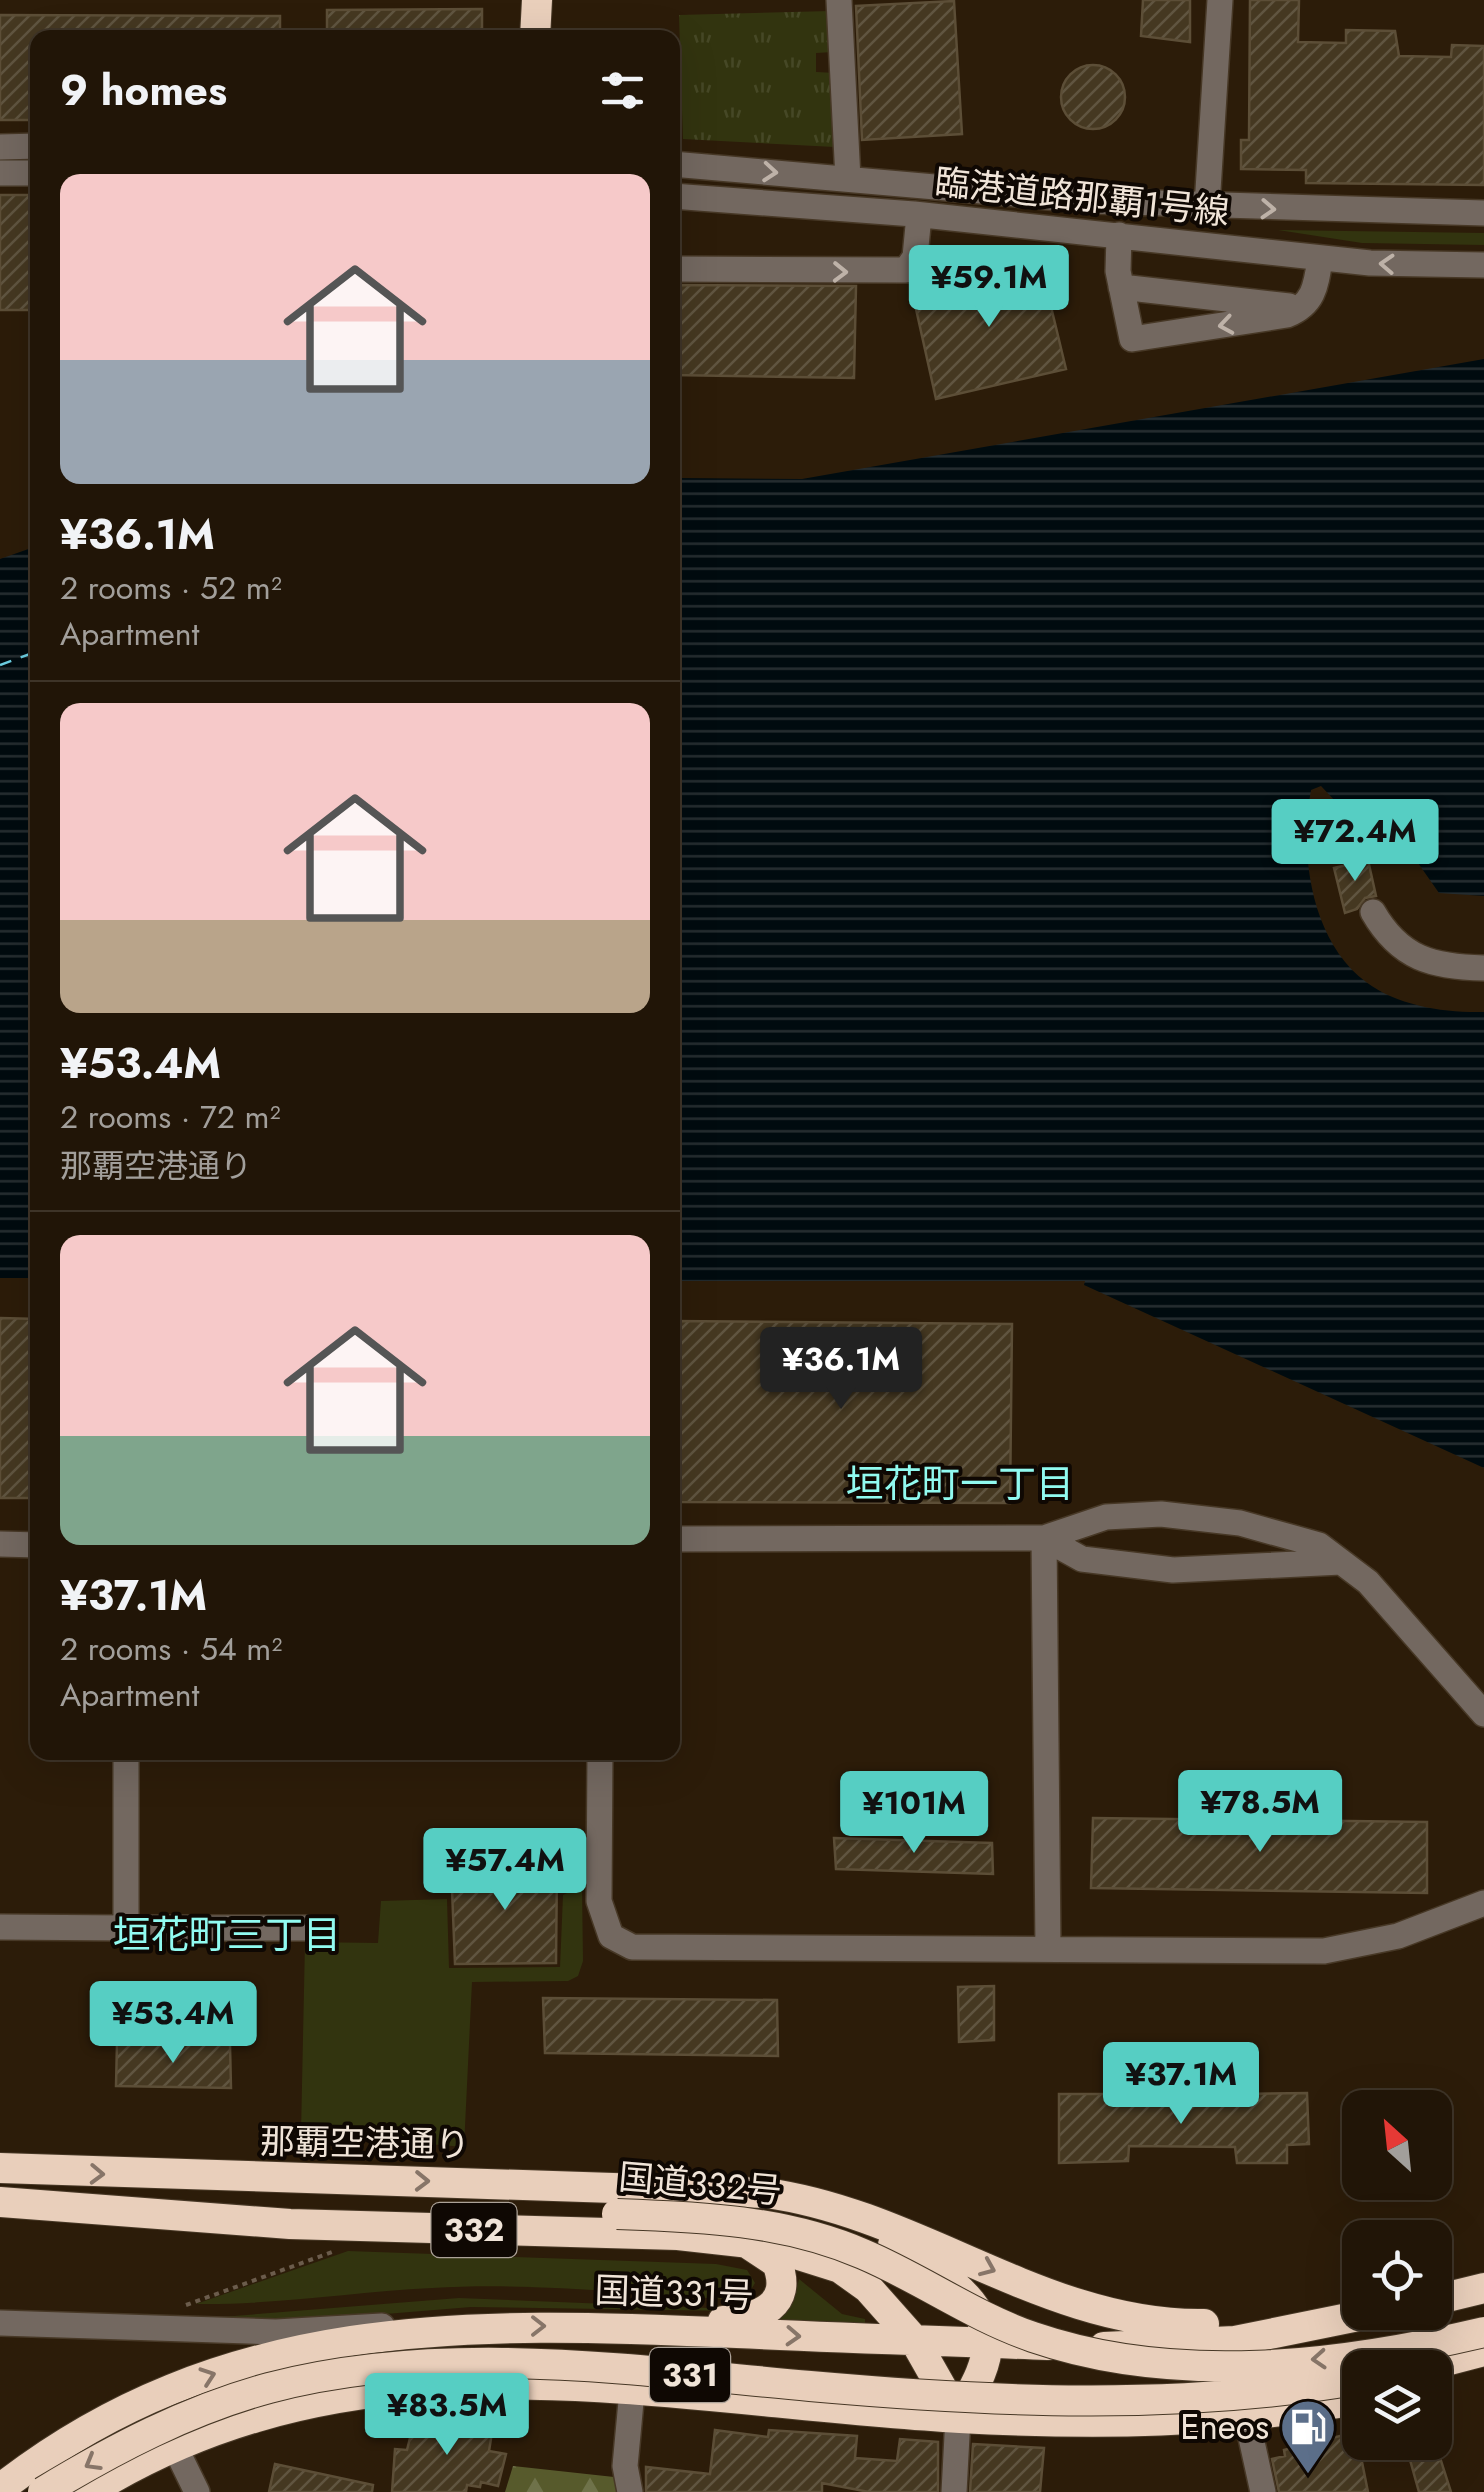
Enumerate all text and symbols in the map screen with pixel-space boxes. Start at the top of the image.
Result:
text: 9 homes [60,60,227,121]
icon: filters [595,63,650,118]
street label: 臨港道路那覇1号線 [932,157,1232,237]
one-way arrow [762,161,778,183]
one-way arrow [1261,198,1277,219]
icon: home [265,239,445,419]
pin: ¥59.1M [908,245,1070,330]
text: ¥59.1M [931,254,1047,300]
one-way arrow [1378,254,1394,275]
one-way arrow [832,261,848,283]
one-way arrow [1218,313,1234,334]
text: ¥36.1M [60,504,215,565]
text: 2 rooms · 52 m² [60,565,282,611]
text: Apartment [60,611,199,657]
icon: home [265,768,445,948]
pin: ¥72.4M [1274,799,1436,884]
text: ¥72.4M [1294,808,1416,854]
text: ¥53.4M [60,1033,221,1094]
text: 2 rooms · 72 m² [60,1094,281,1140]
text: 那覇空港通り [60,1143,252,1189]
icon: home [265,1300,445,1480]
pin: ¥36.1M [760,1327,922,1412]
text: ¥36.1M [782,1336,900,1382]
district label: 垣花町一丁目 [846,1456,1074,1511]
text: ¥37.1M [60,1565,207,1626]
text: 2 rooms · 54 m² [60,1626,282,1672]
text: Apartment [60,1672,199,1718]
pin: ¥78.5M [1179,1770,1341,1855]
pin: ¥101M [844,1771,984,1856]
text: ¥78.5M [1200,1779,1320,1825]
text: ¥101M [862,1780,966,1826]
pin: ¥57.4M [424,1828,586,1913]
text: ¥57.4M [445,1837,565,1883]
district label: 垣花町三丁目 [113,1907,341,1962]
pin: ¥53.4M [92,1981,254,2066]
text: ¥53.4M [112,1990,234,2036]
pin: ¥37.1M [1100,2042,1262,2127]
text: ¥37.1M [1125,2051,1237,2097]
north arrow [1342,2090,1452,2200]
map controls [1342,2090,1452,2460]
street label: 那覇空港通り [260,2116,470,2170]
street label: 国道332号 [617,2152,783,2216]
one-way arrow [90,2163,106,2184]
one-way arrow [416,2170,431,2192]
road number: 332 [432,2203,516,2257]
button: locate [1342,2220,1452,2330]
one-way arrow [978,2256,996,2276]
street label: 国道331号 [594,2265,754,2321]
one-way arrow [532,2315,547,2337]
one-way arrow [785,2325,801,2346]
road number: 331 [650,2348,730,2402]
one-way arrow [1310,2348,1326,2369]
button: layers [1342,2350,1452,2460]
one-way arrow [198,2367,215,2387]
pin: ¥83.5M [366,2373,528,2458]
text: ¥83.5M [387,2382,507,2428]
fuel station icon: Eneos [1278,2397,1338,2476]
place label: Eneos [1180,2402,1269,2452]
one-way arrow [85,2450,103,2470]

